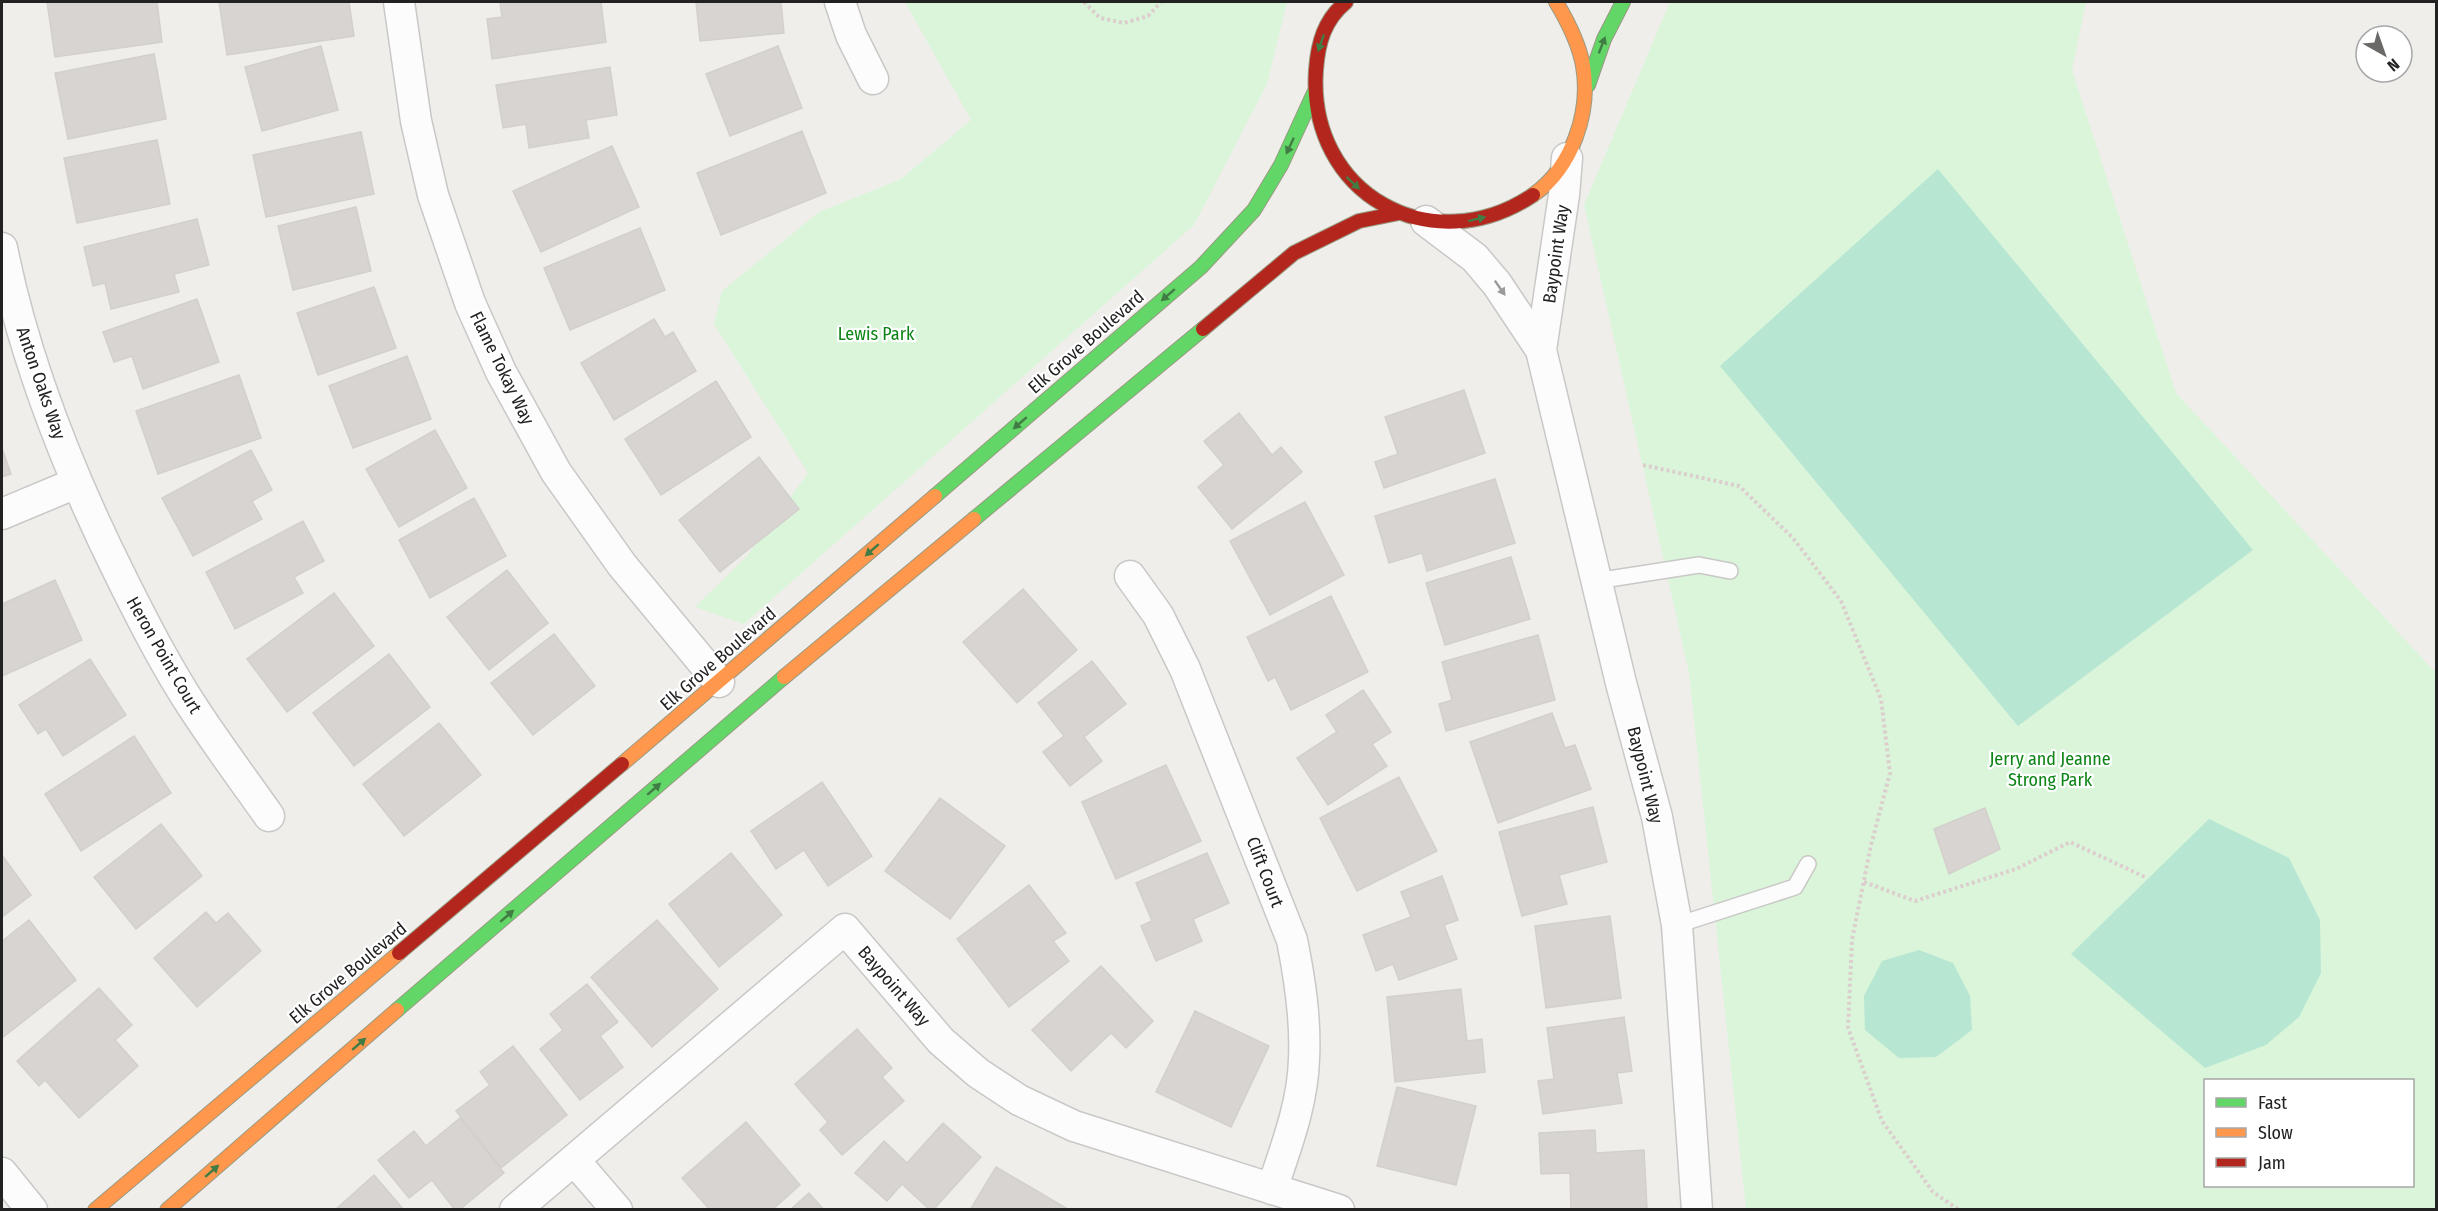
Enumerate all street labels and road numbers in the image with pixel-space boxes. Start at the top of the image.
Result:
street label: Baypoint Way [1538,203,1574,305]
street label: Elk Grove Boulevard [1024,286,1148,398]
street label: Flame Tokay Way [465,308,539,428]
street label: Anton Oaks Way [11,324,71,442]
street label: Heron Point Court [122,593,206,717]
street label: Elk Grove Boulevard [656,603,780,715]
street label: Baypoint Way [1622,724,1668,826]
street label: Clift Court [1242,834,1289,910]
street label: Elk Grove Boulevard [285,918,411,1028]
street label: Baypoint Way [853,941,935,1031]

